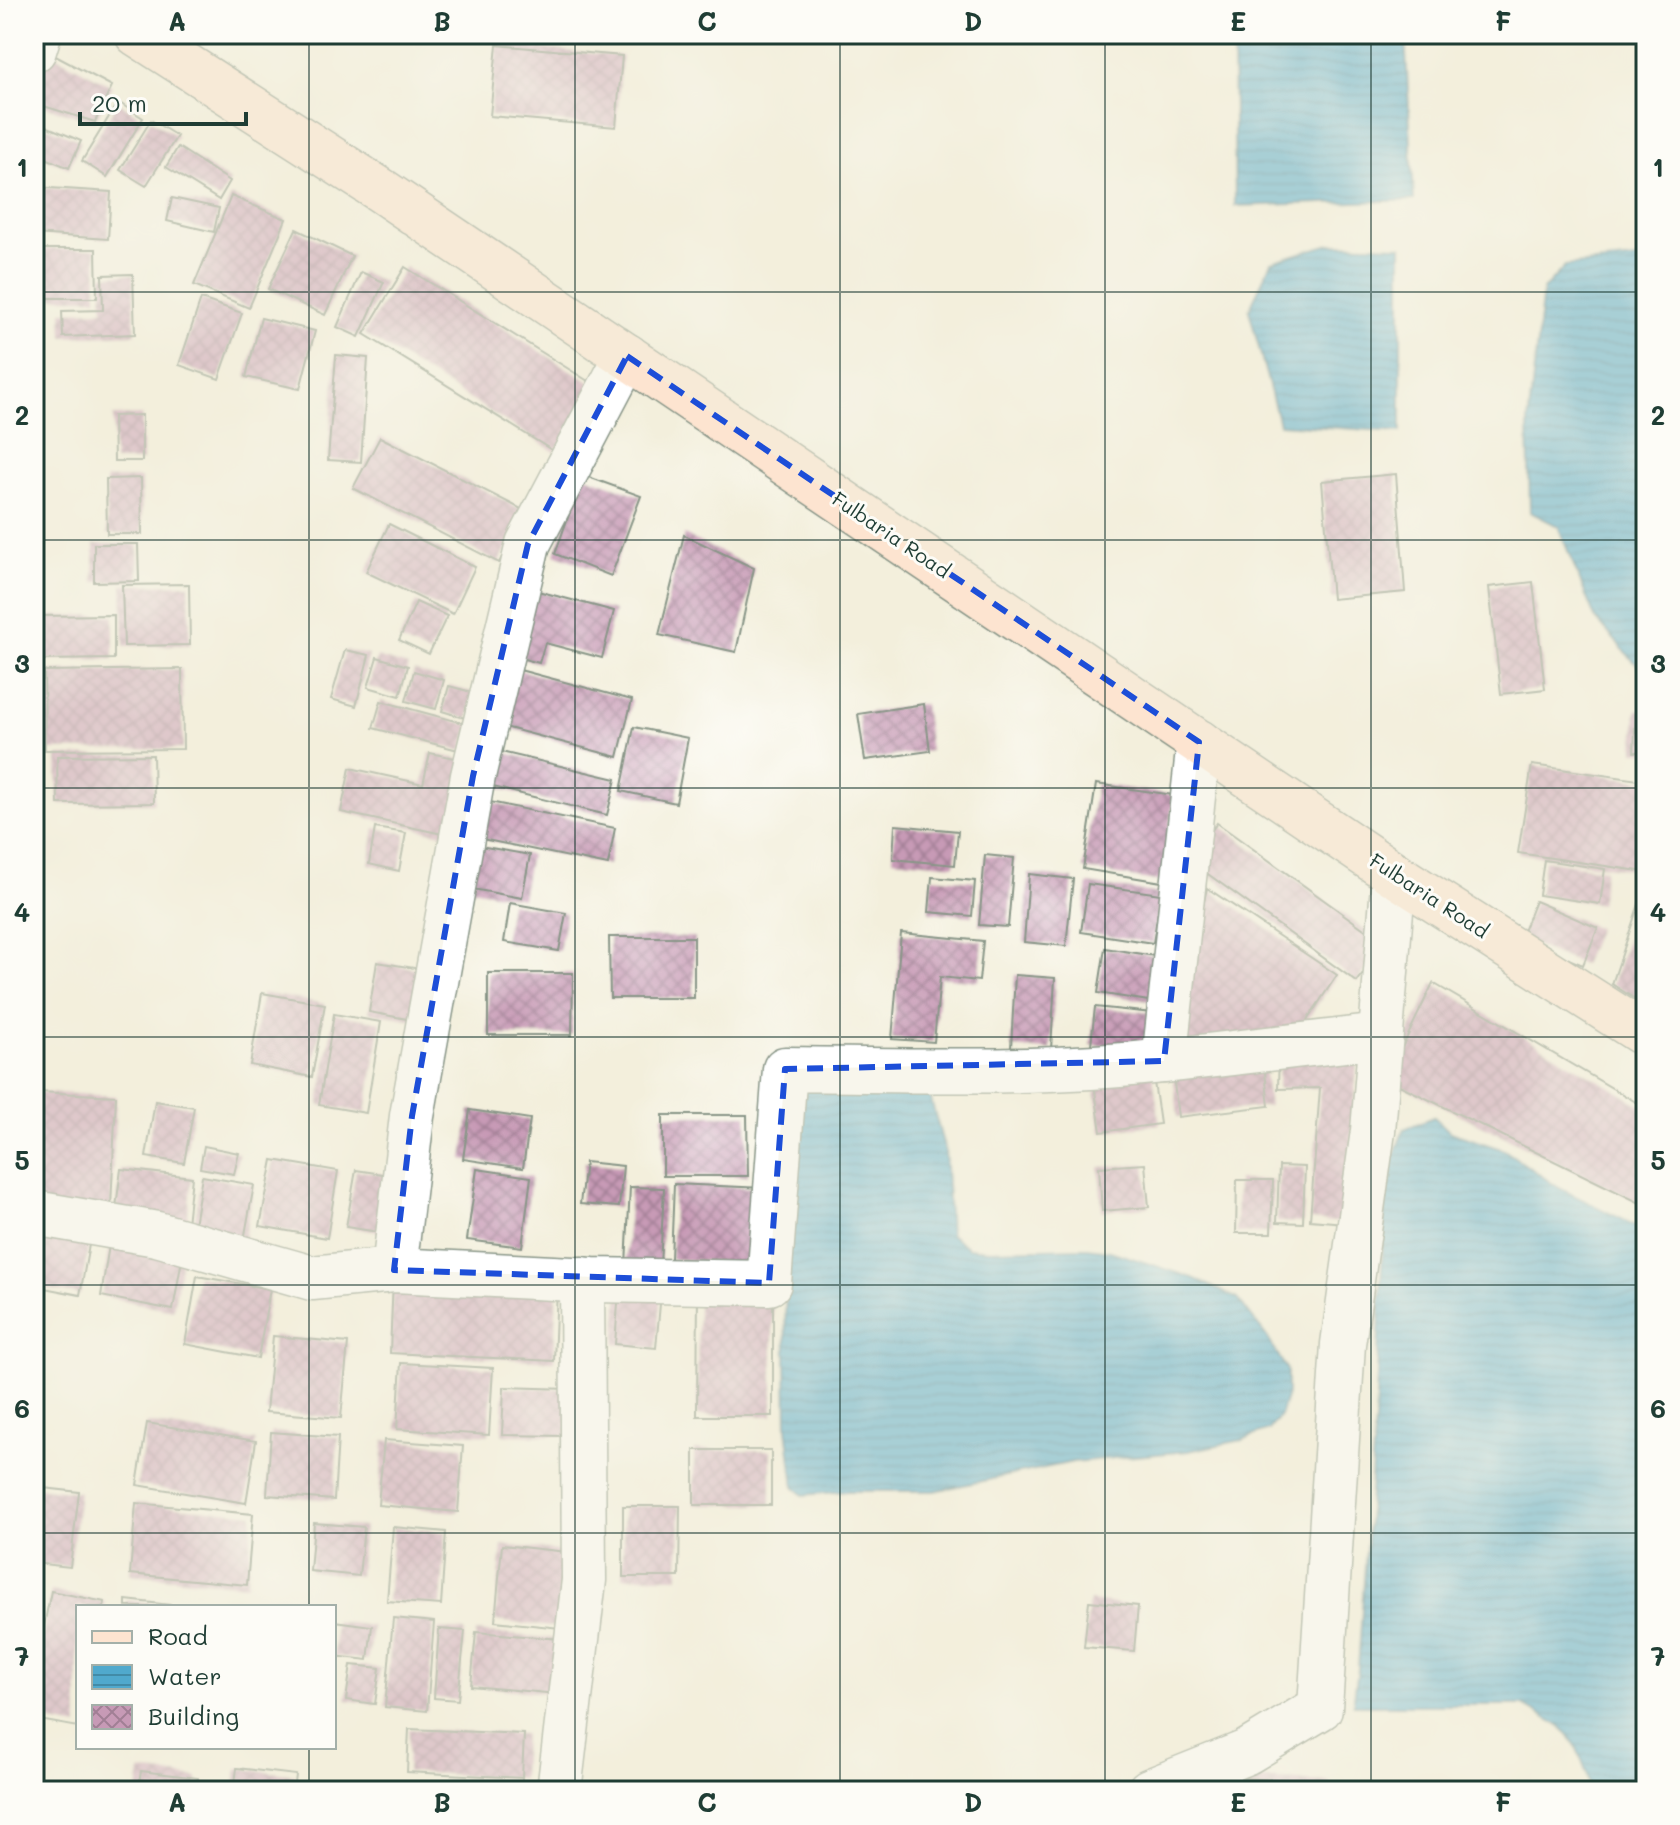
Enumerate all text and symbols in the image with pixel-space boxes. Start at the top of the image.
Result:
text: A [168,4,186,38]
text: B [433,4,451,38]
text: C [697,4,717,38]
text: D [964,4,982,38]
text: E [1230,4,1246,38]
text: F [1495,4,1511,38]
scale bar [80,76,246,126]
text: 20 m [92,87,147,118]
text: 1 [16,150,28,184]
text: 1 [1652,150,1664,184]
text: 2 [15,398,29,432]
text: 2 [1651,398,1665,432]
street label: Fulbaria Road [827,485,956,583]
text: 3 [14,646,30,680]
text: 3 [1650,646,1666,680]
street label: Fulbaria Road [1365,847,1494,943]
text: 4 [14,895,30,929]
text: 4 [1650,895,1666,929]
text: 5 [14,1143,30,1177]
text: 5 [1650,1143,1666,1177]
text: 6 [14,1391,30,1425]
text: 6 [1650,1391,1666,1425]
legend [76,1605,336,1749]
text: Road [148,1620,208,1651]
text: 7 [15,1639,29,1673]
text: 7 [1651,1639,1665,1673]
text: Water [148,1660,222,1691]
text: Building [148,1700,239,1731]
text: A [168,1785,186,1819]
text: B [433,1785,451,1819]
text: C [697,1785,717,1819]
text: D [964,1785,982,1819]
text: E [1230,1785,1246,1819]
text: F [1495,1785,1511,1819]

